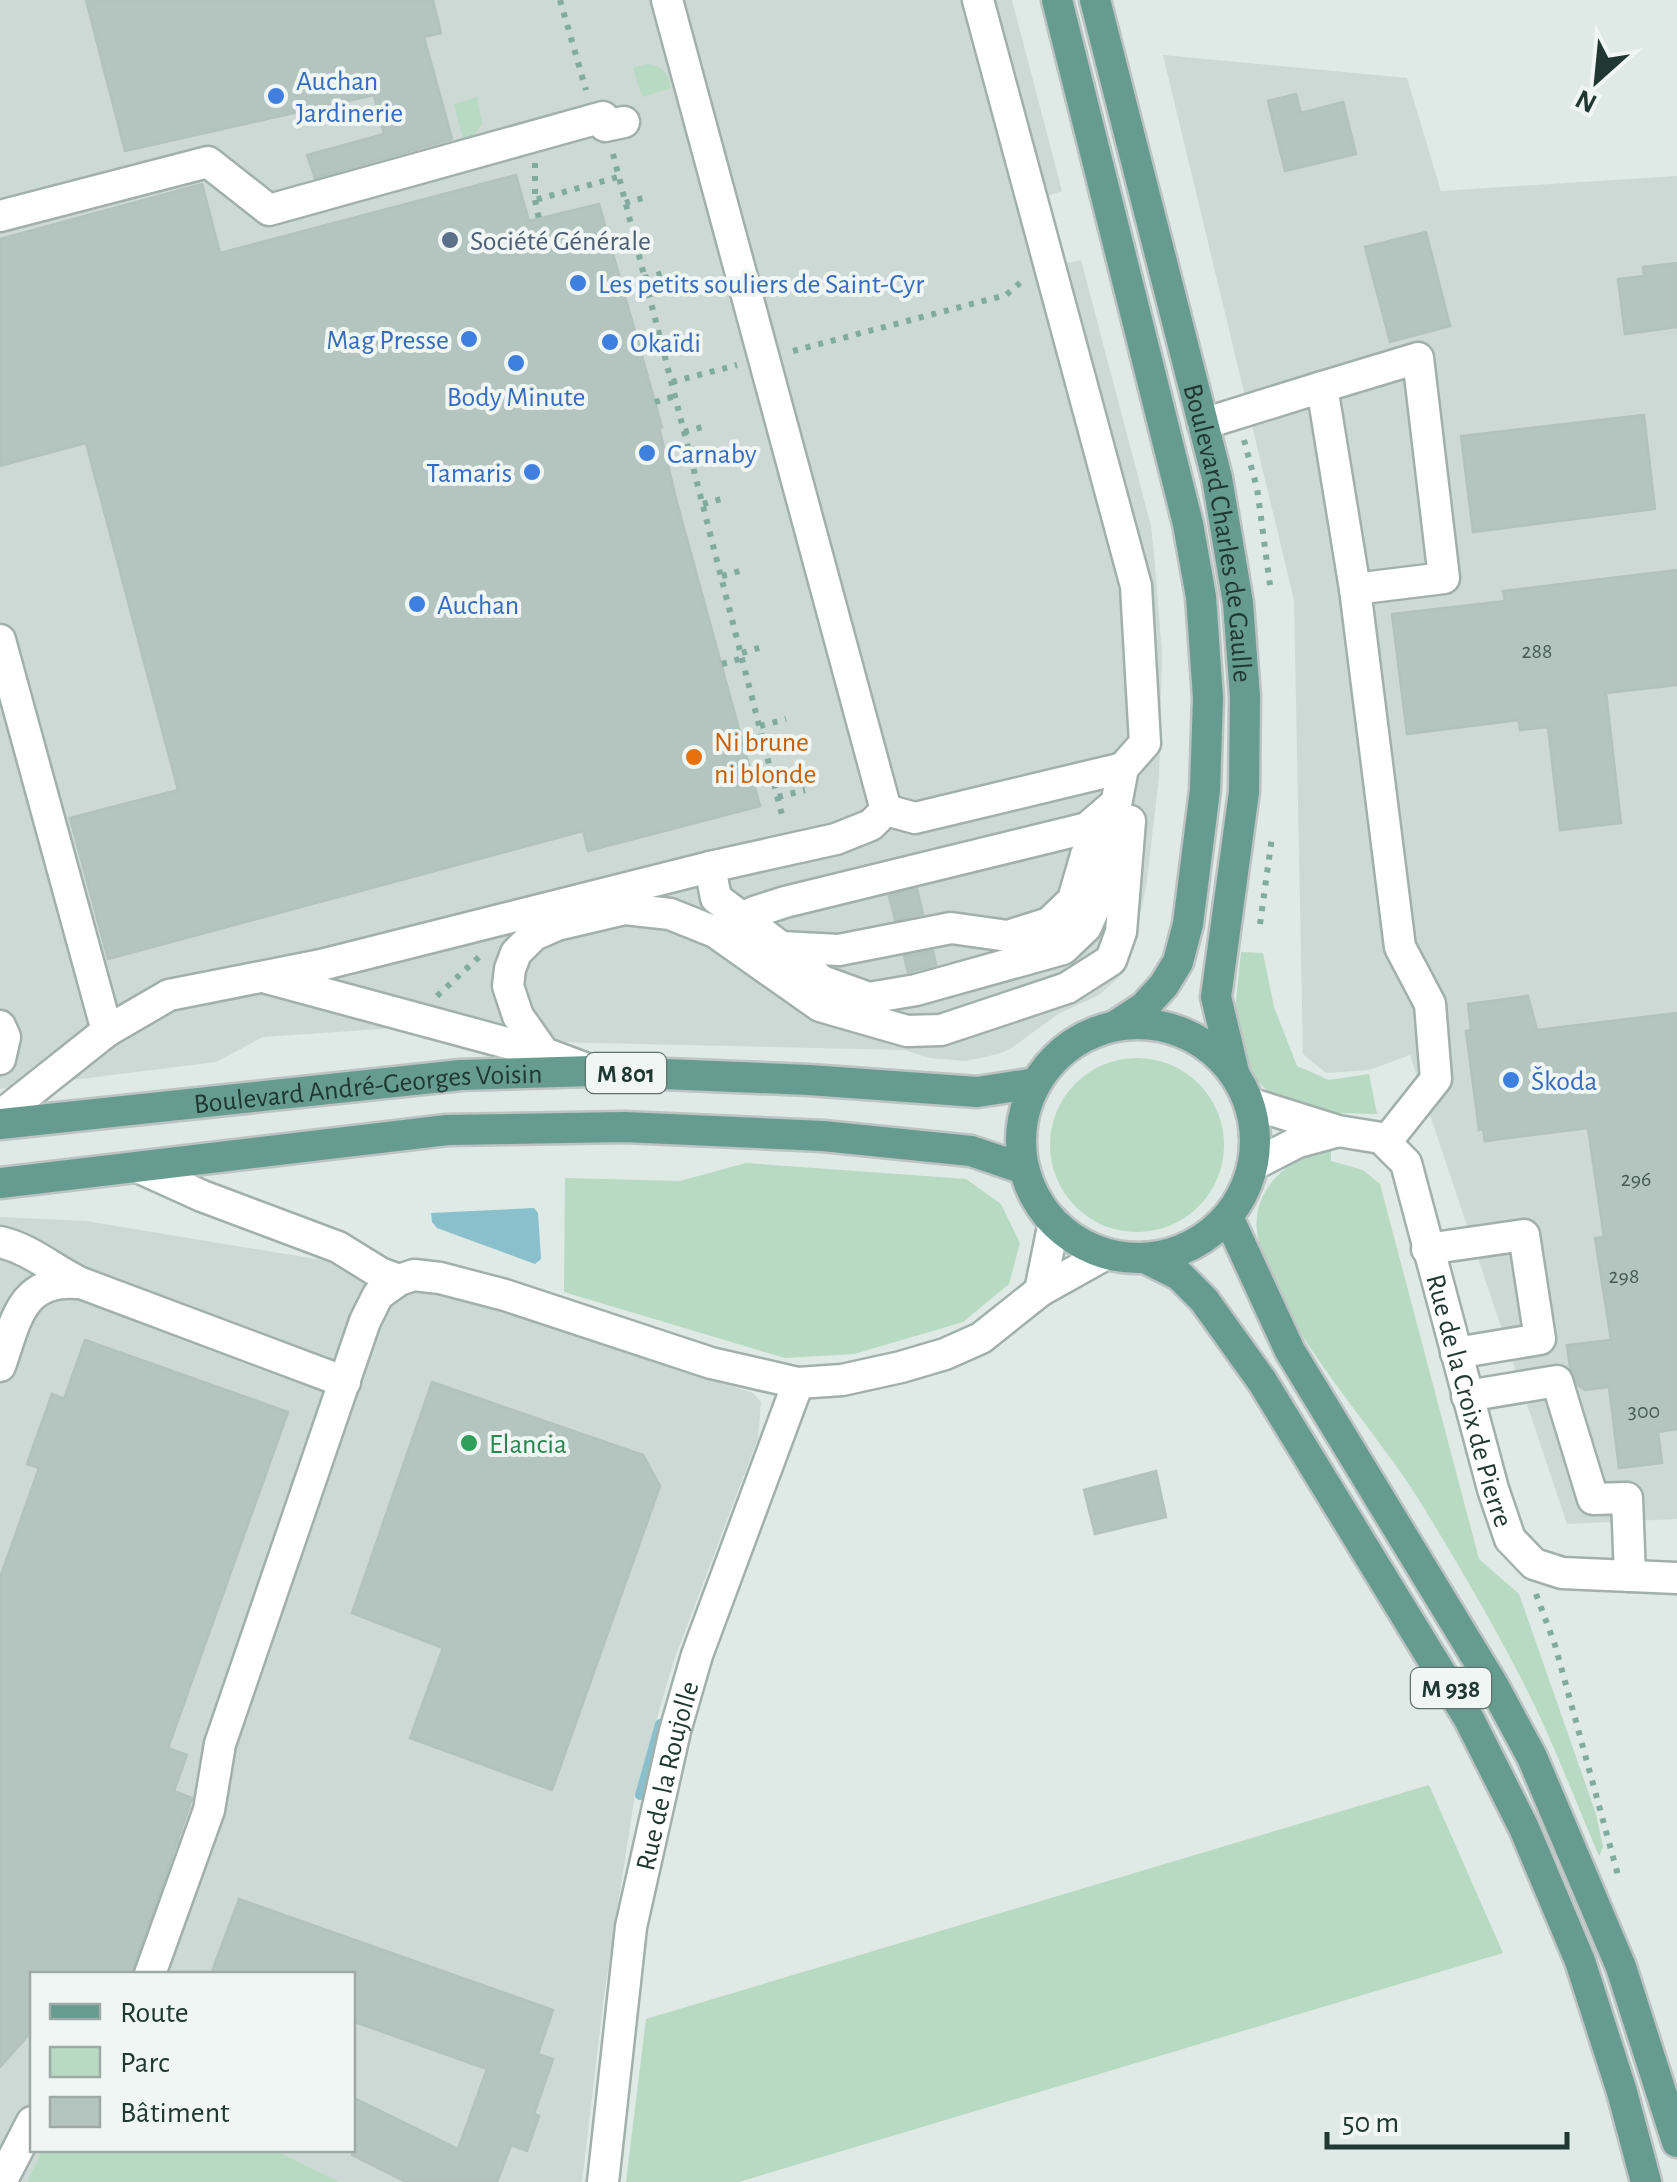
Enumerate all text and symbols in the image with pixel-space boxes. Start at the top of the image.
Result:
north arrow [1547,30,1647,130]
place label: Auchan Jardinerie [296,68,403,128]
text: N [1572,84,1602,117]
marker: Auchan Jardinerie [265,85,287,107]
place label: Société Générale [470,228,651,256]
marker: Société Générale [439,229,461,251]
place label: Les petits souliers de Saint-Cyr [598,271,924,299]
marker: Les petits souliers de Saint-Cyr [567,272,589,294]
place label: Mag Presse [326,327,449,355]
marker: Mag Presse [458,328,480,350]
place label: Okaïdi [630,330,701,358]
marker: Okaïdi [599,331,621,353]
marker: Body Minute [505,352,527,374]
street label: Boulevard Charles de Gaulle [1178,381,1256,683]
place label: Body Minute [447,384,585,412]
place label: Carnaby [667,441,757,469]
marker: Carnaby [636,442,658,464]
place label: Tamaris [426,460,512,488]
marker: Tamaris [521,461,543,483]
place label: Auchan [437,592,519,620]
marker: Auchan [406,593,428,615]
house number: 288 [1522,640,1552,662]
place label: Ni brune ni blonde [714,729,816,789]
marker: Ni brune ni blonde [683,746,705,768]
road number: M 801 [586,1053,666,1093]
street label: Boulevard André-Georges Voisin [193,1061,543,1119]
place label: Škoda [1531,1066,1598,1096]
marker: Škoda [1500,1069,1522,1091]
house number: 296 [1621,1168,1651,1190]
house number: 298 [1609,1265,1639,1287]
street label: Rue de la Croix de Pierre [1420,1271,1517,1531]
house number: 300 [1628,1400,1660,1422]
place label: Elancia [489,1431,567,1459]
marker: Elancia [458,1432,480,1454]
road number: M 938 [1411,1668,1491,1708]
street label: Rue de la Roujolle [632,1678,705,1873]
legend [30,1972,355,2152]
text: Route [120,1998,189,2028]
text: Parc [120,2048,170,2078]
scale bar [1327,2087,1567,2149]
text: Bâtiment [120,2098,230,2128]
text: 50 m [1342,2108,1399,2138]

